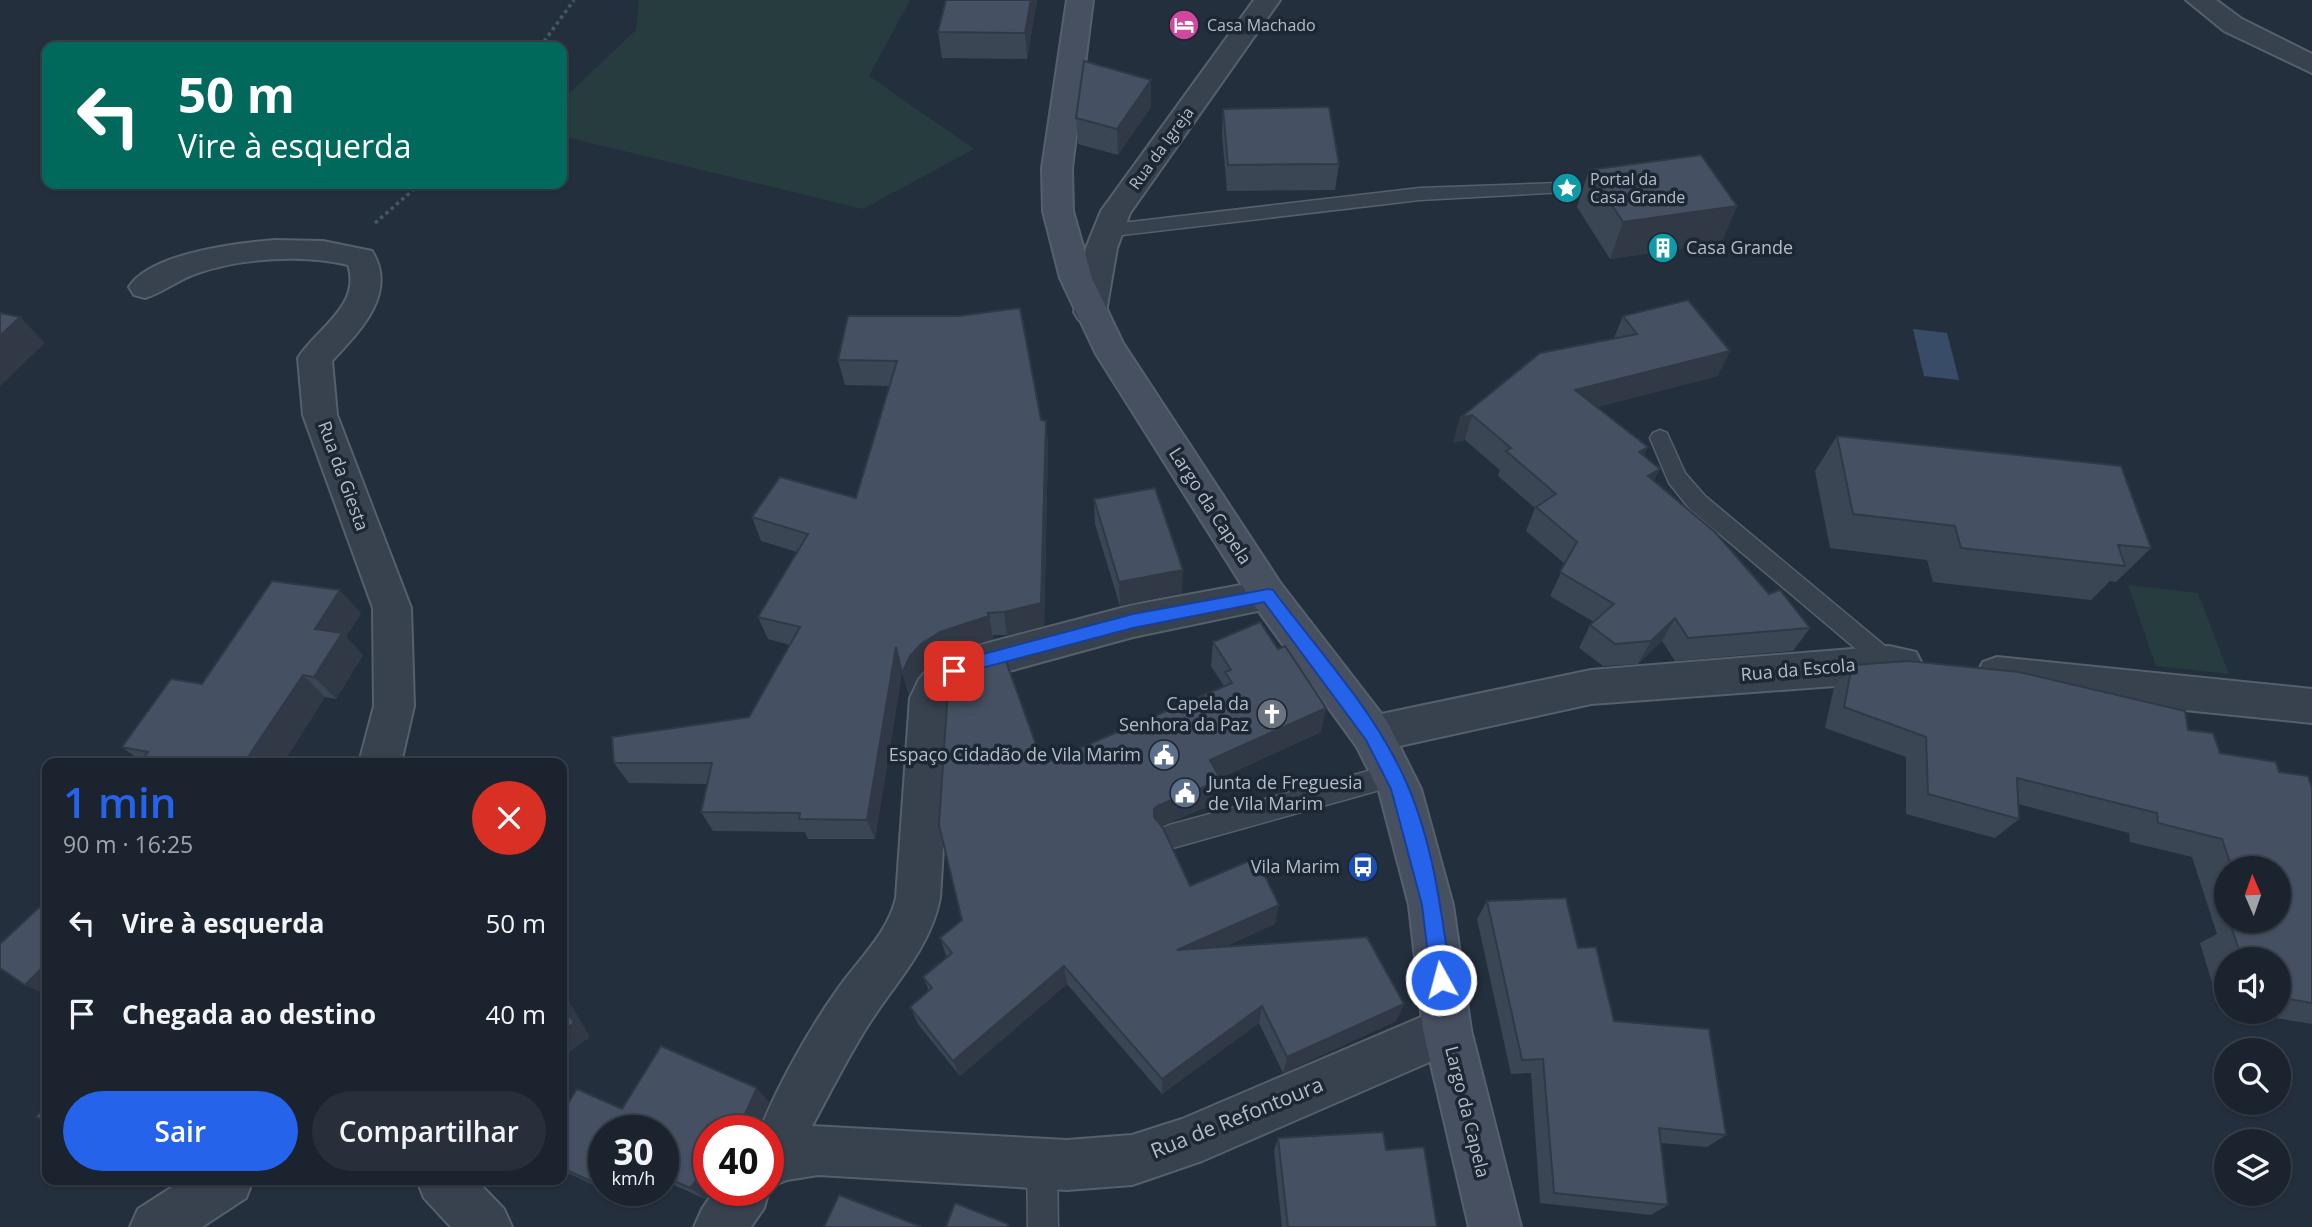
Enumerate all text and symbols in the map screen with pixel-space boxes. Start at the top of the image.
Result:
hotel icon: Casa Machado [1167,8,1201,42]
place label: Casa Machado [1207,14,1316,36]
text: 50 m [178,61,295,127]
icon: left [63,70,154,161]
street label: Rua da Igreja [1124,102,1198,194]
text: Vire à esquerda [178,124,411,167]
place label: Portal da Casa Grande [1590,168,1685,208]
place icon: Portal da Casa Grande [1550,171,1584,205]
building icon: Casa Grande [1646,231,1680,265]
place label: Casa Grande [1686,235,1793,259]
street label: Rua da Giesta [313,417,375,534]
street label: Largo da Capela [1164,442,1258,568]
pin [924,641,984,701]
icon: arrive [935,652,973,690]
street label: Rua da Escola [1740,652,1856,686]
place label: Capela da Senhora da Paz [1119,691,1249,736]
church icon: Capela da Senhora da Paz [1255,697,1289,731]
public building icon: Espaço Cidadão de Vila Marim [1147,738,1181,772]
place label: Espaço Cidadão de Vila Marim [889,742,1141,766]
place label: Junta de Freguesia de Vila Marim [1206,770,1363,815]
text: 1 min [63,773,176,830]
public building icon: Junta de Freguesia de Vila Marim [1168,776,1202,810]
button: close [472,781,546,855]
text: 90 m · 16:25 [63,828,193,860]
bus stop icon: Vila Marim [1346,850,1380,884]
place label: Vila Marim [1251,854,1340,878]
north arrow [2214,856,2291,933]
map controls [2214,856,2291,1206]
icon: left [63,904,101,942]
text: Vire à esquerda [122,905,324,941]
text: 50 m [485,905,546,941]
position arrow [1404,943,1478,1017]
button: sound [2214,947,2291,1024]
icon: arrive [63,995,101,1033]
text: Chegada ao destino [122,996,376,1032]
text: 40 m [485,996,546,1032]
button: search [2214,1038,2291,1115]
street label: Largo da Capela [1440,1043,1496,1180]
street label: Rua de Refontoura [1146,1070,1327,1164]
button: Sair [63,1091,298,1171]
button: Compartilhar [312,1091,546,1171]
speed limit sign: 40 [693,1115,784,1206]
text: 30 [613,1128,654,1175]
button: layers [2214,1129,2291,1206]
text: km/h [612,1166,655,1190]

